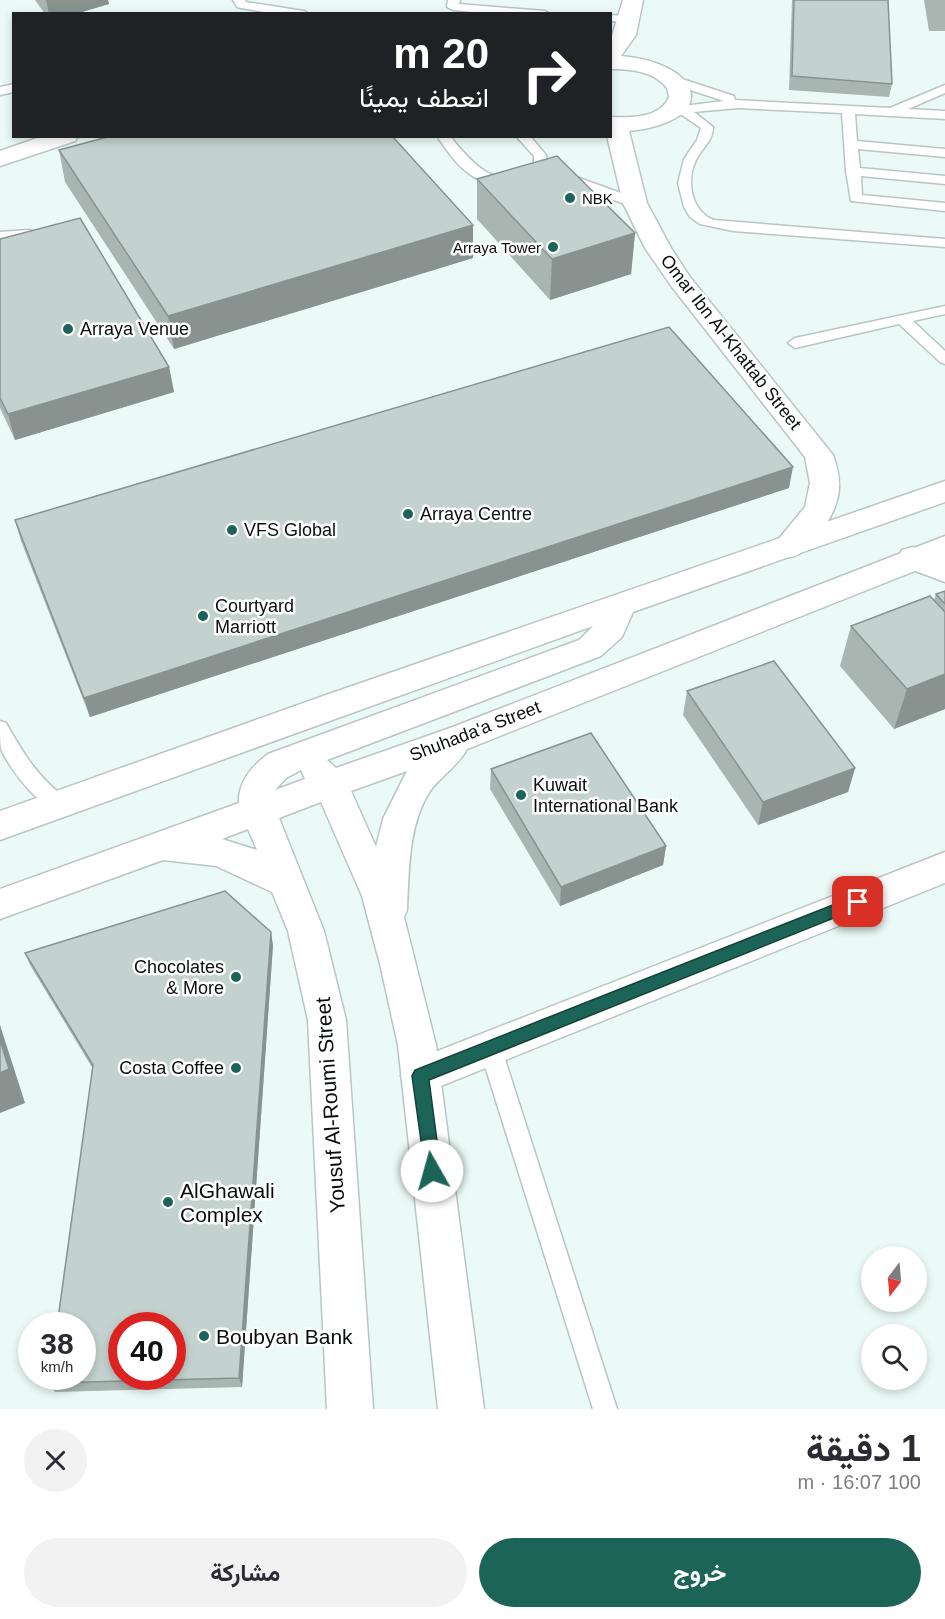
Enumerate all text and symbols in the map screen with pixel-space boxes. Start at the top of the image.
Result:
text: 20 m [393,30,489,77]
icon: right [510,36,588,114]
text: انعطف يمينًا [359,83,489,113]
place label: NBK [582,190,613,207]
marker: NBK [563,191,577,205]
place label: Arraya Tower [453,239,541,256]
marker: Arraya Tower [546,240,560,254]
street label: Omar Ibn Al-Khattab Street [657,251,805,433]
place label: Arraya Venue [80,319,189,339]
marker: Arraya Venue [61,322,75,336]
place label: Arraya Centre [420,504,532,524]
marker: Arraya Centre [401,507,415,521]
place label: VFS Global [244,520,336,540]
marker: VFS Global [225,523,239,537]
place label: Courtyard Marriott [215,596,294,637]
marker: Courtyard Marriott [196,609,210,623]
street label: Shuhada'a Street [407,697,543,765]
place label: Kuwait International Bank [533,775,679,816]
marker: Kuwait International Bank [514,788,528,802]
pin [832,876,883,927]
icon: arrive [841,885,874,918]
place label: Chocolates & More [134,957,224,998]
marker: Chocolates & More [229,970,243,984]
street label: Yousuf Al-Roumi Street [311,996,349,1214]
place label: Costa Coffee [119,1058,224,1078]
marker: Costa Coffee [229,1061,243,1075]
position arrow [400,1139,464,1203]
place label: AlGhawali Complex [180,1179,275,1226]
marker: AlGhawali Complex [161,1195,175,1209]
north arrow [861,1246,927,1312]
map controls [861,1246,927,1390]
speed limit sign: 40 [108,1312,186,1390]
button: search [861,1324,927,1390]
place label: Boubyan Bank [216,1325,353,1348]
text: 38 [40,1327,74,1360]
marker: Boubyan Bank [197,1329,211,1343]
text: km/h [41,1358,73,1375]
text: 1 دقيقة [806,1428,921,1469]
button: close [24,1429,87,1492]
text: 100 m · 16:07 [798,1471,921,1493]
button: مشاركة [24,1538,467,1607]
button: خروج [479,1538,921,1607]

